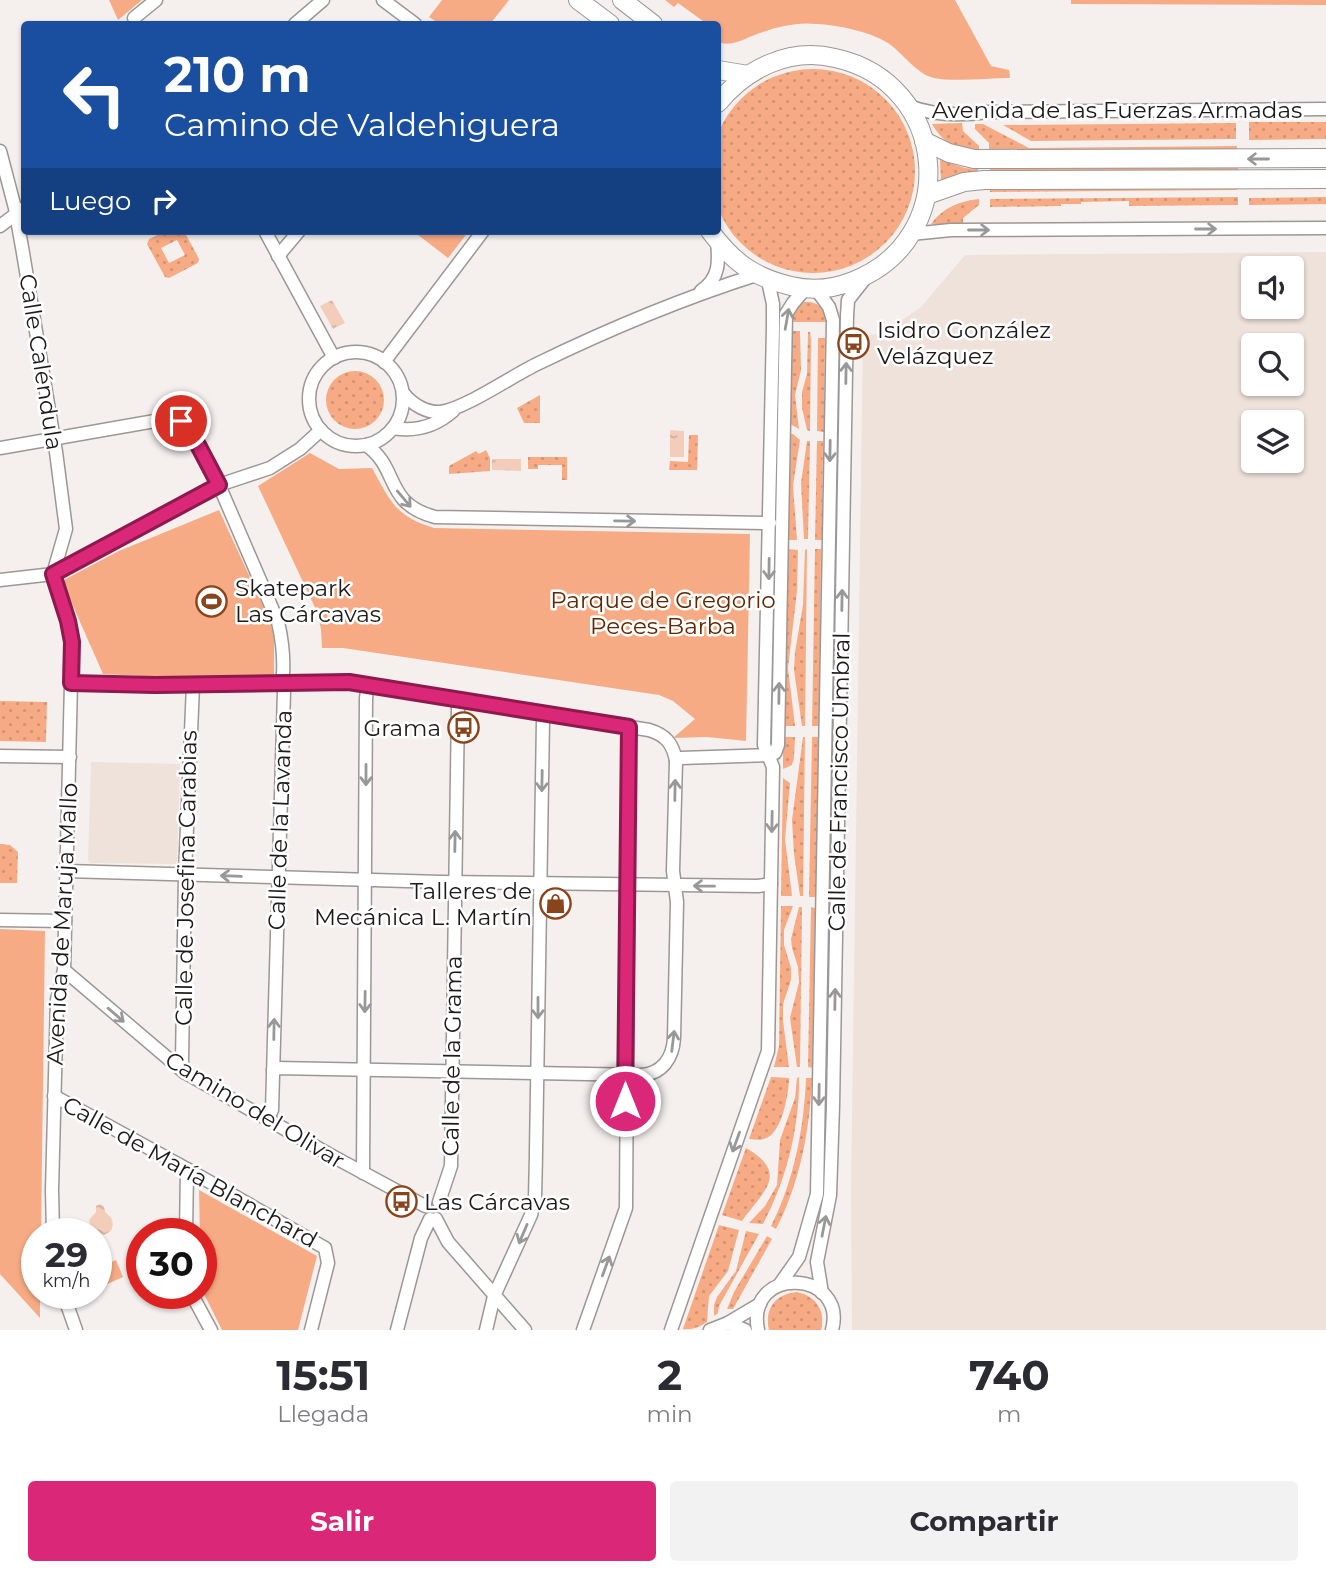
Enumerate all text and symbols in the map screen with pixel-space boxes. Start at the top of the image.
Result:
text: 210 m [164,45,311,104]
icon: left [49,49,140,140]
street label: Avenida de las Fuerzas Armadas [932,96,1302,124]
text: Camino de Valdehiguera [164,105,560,144]
one-way arrow [1247,152,1270,166]
icon: right [145,182,183,220]
text: Luego [49,185,131,217]
one-way arrow [1195,222,1218,236]
one-way arrow [967,223,990,237]
map controls [1241,256,1304,473]
button: sound [1241,256,1304,319]
street label: Calle Caléndula [13,272,69,452]
one-way arrow [781,308,794,331]
place label: Isidro González Velázquez [877,316,1051,370]
bus stop icon: Isidro González Velázquez [837,326,871,360]
button: search [1241,333,1304,396]
one-way arrow [839,361,853,384]
pin [151,391,211,451]
icon: arrive [162,402,200,440]
button: layers [1241,410,1304,473]
one-way arrow [823,439,837,462]
one-way arrow [397,490,412,508]
one-way arrow [614,514,637,528]
one-way arrow [762,557,776,580]
place label: Skatepark Las Cárcavas [235,574,381,628]
sports icon: Skatepark Las Cárcavas [195,584,229,618]
park label: Parque de Gregorio Peces-Barba [550,586,776,640]
one-way arrow [836,589,849,612]
street label: Calle de Francisco Umbral [822,632,856,932]
one-way arrow [772,682,785,705]
street label: Calle de la Lavanda [262,709,298,931]
bus stop icon: Grama [447,711,481,745]
place label: Grama [363,714,441,742]
street label: Calle de Josefina Carabias [169,730,203,1026]
one-way arrow [359,763,373,786]
one-way arrow [535,769,548,792]
one-way arrow [669,779,682,802]
street label: Avenida de Maruja Mallo [41,782,83,1066]
one-way arrow [765,810,779,833]
one-way arrow [448,830,462,853]
one-way arrow [220,870,243,883]
place label: Talleres de Mecánica L. Martín [314,877,532,931]
one-way arrow [692,879,715,893]
shop icon: Talleres de Mecánica L. Martín [538,887,572,921]
street label: Calle de la Grama [436,955,468,1157]
one-way arrow [829,988,842,1011]
one-way arrow [358,990,372,1013]
one-way arrow [531,996,545,1019]
one-way arrow [107,1007,125,1023]
one-way arrow [267,1017,280,1040]
one-way arrow [667,1030,680,1053]
street label: Camino del Olivar [160,1045,350,1175]
position arrow [588,1064,662,1138]
one-way arrow [812,1083,825,1106]
street label: Calle de María Blanchard [58,1090,322,1254]
one-way arrow [729,1131,742,1153]
bus stop icon: Las Cárcavas [384,1185,418,1219]
place label: Las Cárcavas [424,1188,570,1216]
one-way arrow [818,1215,832,1238]
speed limit sign: 30 [126,1218,217,1309]
one-way arrow [516,1222,529,1244]
text: 29 [45,1233,88,1276]
one-way arrow [601,1255,613,1277]
text: km/h [42,1270,91,1292]
text: 15:51 [276,1349,370,1401]
text: 2 [657,1349,682,1401]
text: 740 [969,1349,1050,1401]
text: Llegada [277,1400,369,1428]
text: min [646,1400,693,1428]
text: m [997,1400,1022,1428]
button: Salir [28,1481,656,1561]
button: Compartir [670,1481,1298,1561]

